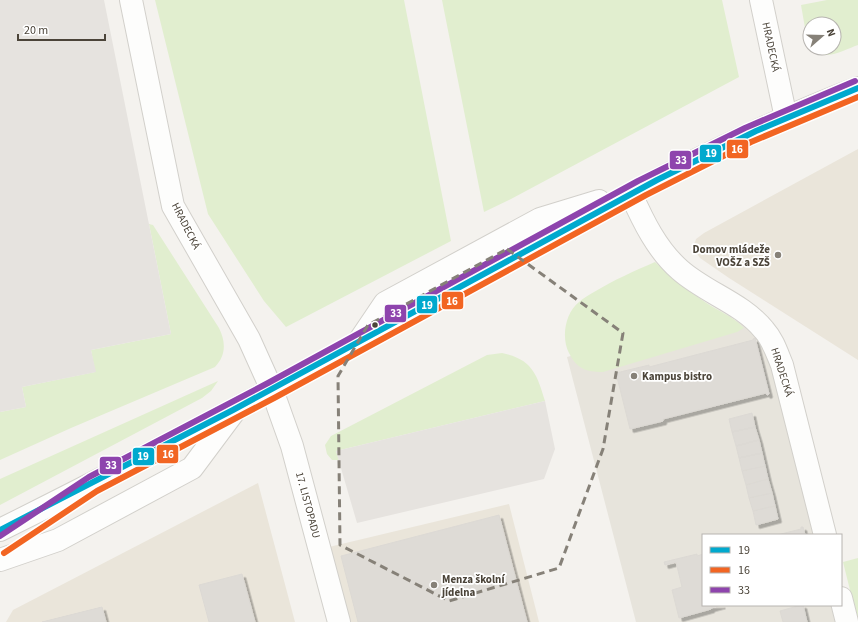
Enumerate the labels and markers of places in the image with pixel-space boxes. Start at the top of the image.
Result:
place label: Domov mládeže VOŠZ a SZŠ [693,242,770,270]
marker: Domov mládeže VOŠZ a SZŠ [773,250,783,260]
unlabelled marker [370,320,380,330]
place label: Kampus bistro [642,369,712,384]
marker: Kampus bistro [629,371,639,381]
place label: Menza školní jídelna [441,572,505,600]
marker: Menza školní jídelna [429,580,439,590]

